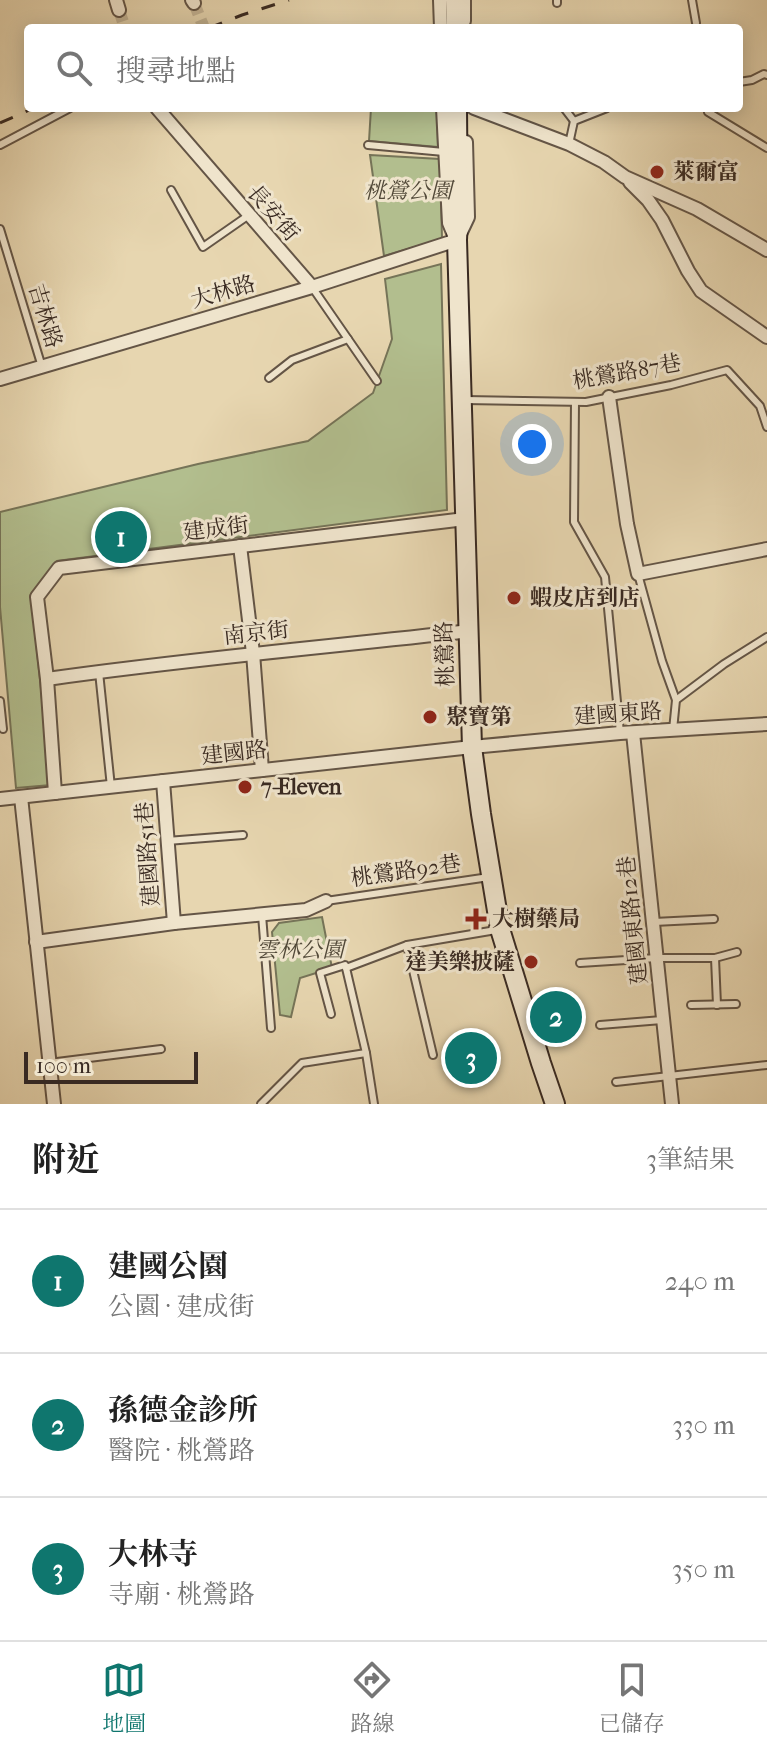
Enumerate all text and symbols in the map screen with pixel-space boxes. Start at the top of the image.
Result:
search box [24,24,743,112]
icon: search [52,46,96,90]
text: 搜尋地點 [116,54,236,89]
place label: 萊爾富 [673,159,739,185]
marker: 萊爾富 [648,163,666,181]
park label: 桃鶯公園 [364,178,455,204]
street label: 長安街 [242,180,304,246]
street label: 大林路 [188,270,258,314]
street label: 吉林路 [23,281,67,351]
street label: 桃鶯路87巷 [571,350,683,394]
your location [512,424,552,464]
pin: 1 [95,507,147,567]
street label: 建成街 [182,512,250,546]
place label: 蝦皮店到店 [530,585,640,611]
marker: 蝦皮店到店 [505,589,523,607]
street label: 南京街 [222,617,290,649]
street label: 桃鶯路 [431,621,459,687]
street label: 建國東路 [573,698,663,730]
place label: 聚寶第 [446,704,512,730]
marker: 聚寶第 [421,708,439,726]
street label: 建國路 [200,737,268,769]
place label: 7-Eleven [260,774,342,800]
marker: 7-Eleven [236,778,254,796]
street label: 建國路51巷 [131,801,165,907]
street label: 桃鶯路92巷 [349,850,463,892]
street label: 建國東路12巷 [613,854,653,986]
place label: 大樹藥局 [492,906,580,932]
marker: 大樹藥局 [467,910,485,928]
park label: 雲林公園 [256,937,347,963]
place label: 達美樂披薩 [405,949,515,975]
marker: 達美樂披薩 [522,953,540,971]
pin: 2 [530,987,582,1047]
pin: 3 [445,1028,497,1088]
scale bar [24,1048,198,1084]
text: 100 m [36,1053,91,1079]
text: 附近 [32,1140,100,1180]
text: 3筆結果 [646,1144,735,1175]
text: 建國公園 [108,1249,228,1284]
text: 1 [53,1266,63,1297]
text: 240 m [665,1266,735,1297]
text: 公園 · 建成街 [108,1291,254,1322]
text: 孫德金診所 [108,1393,258,1428]
text: 2 [51,1410,65,1441]
text: 330 m [672,1410,735,1441]
text: 醫院 · 桃鶯路 [108,1435,254,1466]
text: 大林寺 [108,1537,198,1572]
text: 3 [53,1554,63,1585]
text: 350 m [672,1554,735,1585]
text: 寺廟 · 桃鶯路 [108,1579,254,1610]
tab: 地圖 [102,1658,146,1737]
tab: 路線 [350,1658,395,1737]
tab: 已儲存 [599,1658,665,1737]

